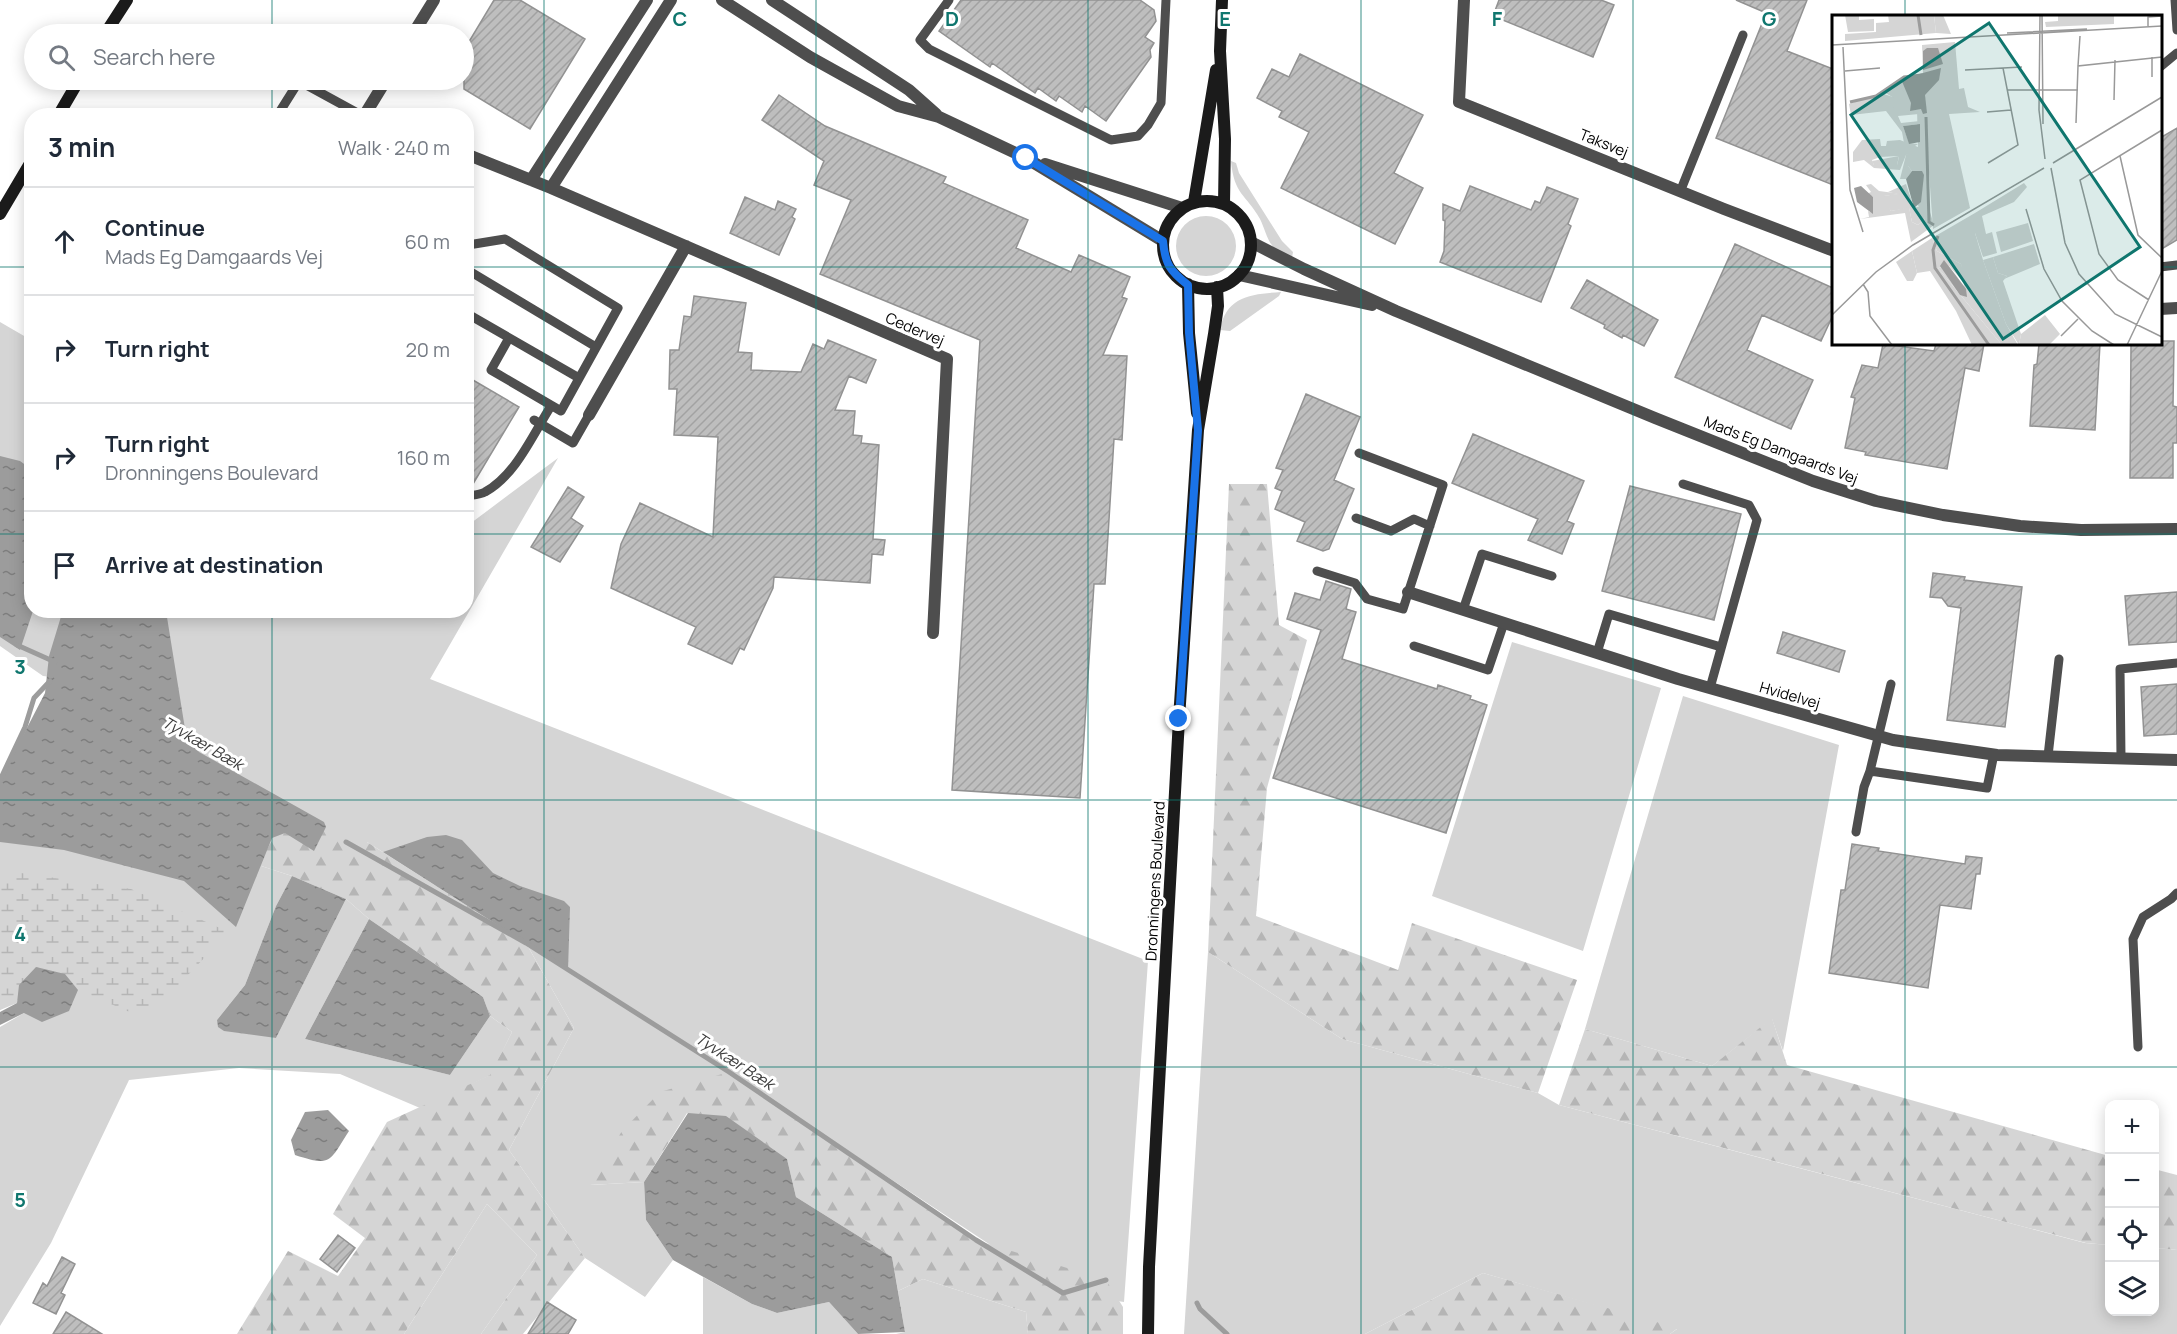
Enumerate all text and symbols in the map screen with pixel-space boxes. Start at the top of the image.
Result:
text: C [673,5,687,32]
text: D [945,5,959,32]
text: E [1219,5,1231,32]
text: F [1492,5,1503,32]
text: G [1762,5,1777,32]
inset map [1832,15,2162,345]
search box [24,24,474,90]
icon: search [45,41,78,74]
text: Search here [93,42,215,72]
street label: Taksvej [1576,124,1632,162]
text: 3 min [48,129,115,165]
text: Walk · 240 m [338,134,450,161]
route start [1012,144,1038,170]
text: Continue [105,213,205,243]
icon: ahead [48,225,81,258]
text: 60 m [404,228,450,255]
text: Mads Eg Damgaards Vej [105,243,323,270]
street label: Cedervej [882,307,948,351]
icon: right [48,333,81,366]
text: Turn right [105,334,210,364]
text: 20 m [405,336,450,363]
street label: Mads Eg Damgaards Vej [1701,411,1861,489]
text: Turn right [105,429,210,459]
icon: right [48,441,81,474]
text: 160 m [397,444,450,471]
text: Dronningens Boulevard [105,459,319,486]
icon: arrive [48,549,81,582]
text: Arrive at destination [105,550,323,580]
text: 3 [14,653,26,680]
street label: Hvidelvej [1757,676,1823,714]
route end [1165,705,1191,731]
water label: Tyvkær Bæk [159,711,249,776]
street label: Dronningens Boulevard [1140,800,1170,962]
text: 4 [14,920,26,947]
water label: Tyvkær Bæk [691,1027,780,1096]
map controls [2105,1100,2159,1316]
button: + [2105,1100,2159,1154]
button: − [2105,1154,2159,1208]
text: 5 [14,1186,26,1213]
button: locate [2105,1208,2159,1262]
button: layers [2105,1262,2159,1316]

